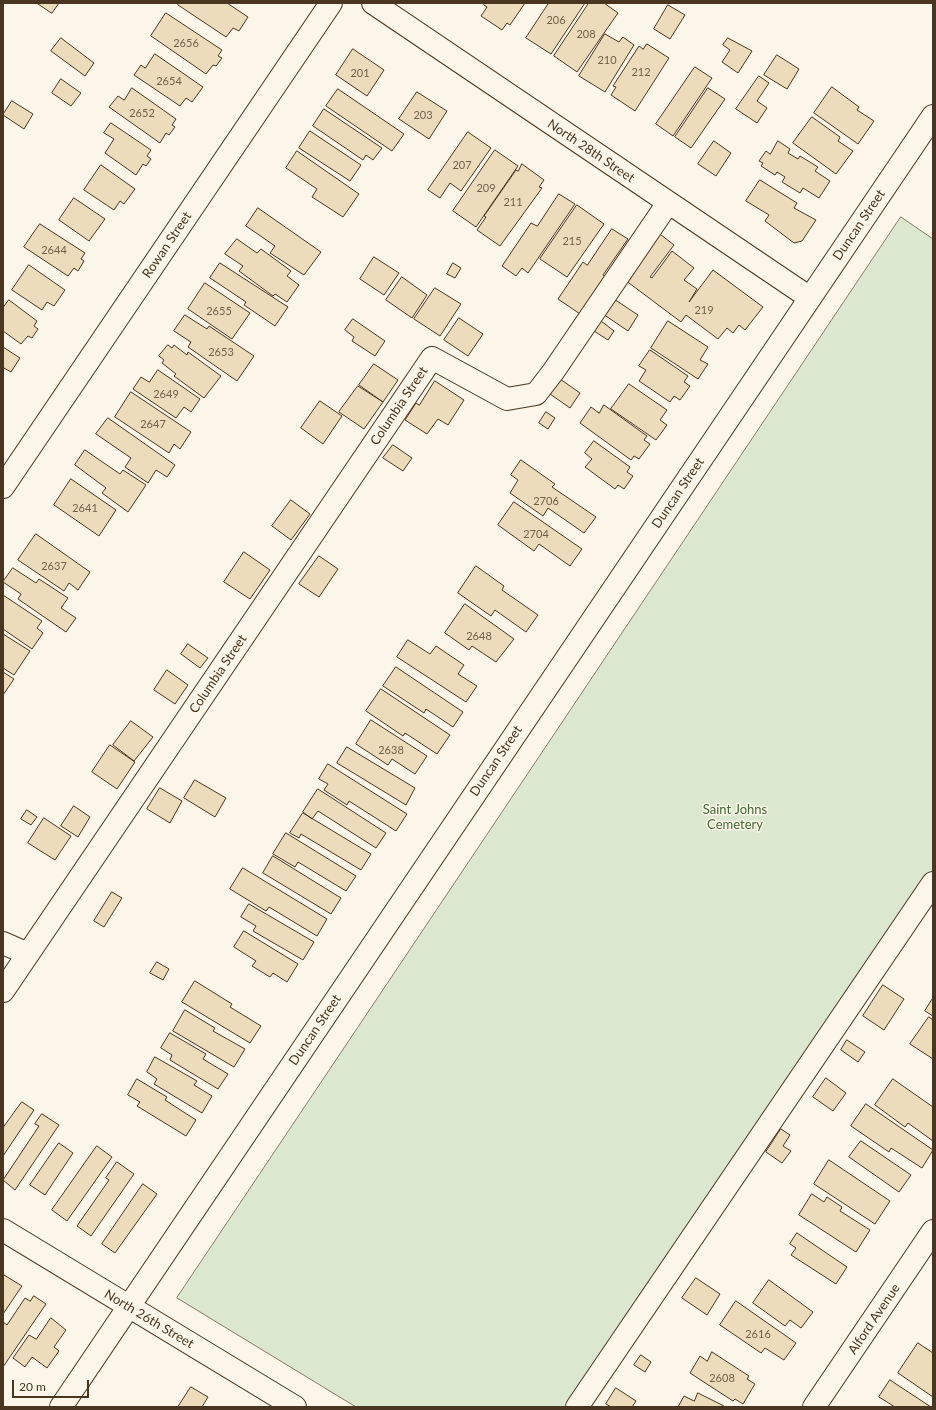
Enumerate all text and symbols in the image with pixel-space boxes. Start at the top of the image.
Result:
house number: 206 [546,13,566,27]
house number: 208 [576,27,596,41]
house number: 2656 [173,36,199,50]
house number: 210 [597,53,617,67]
house number: 212 [631,65,651,79]
house number: 201 [350,66,370,80]
house number: 2654 [156,74,182,88]
house number: 2652 [129,106,155,120]
house number: 203 [413,108,433,122]
street label: North 28th Street [545,116,637,186]
house number: 207 [452,158,472,172]
house number: 209 [476,181,496,195]
street label: Duncan Street [830,187,888,263]
house number: 211 [503,195,523,209]
street label: Rowan Street [139,209,195,281]
house number: 215 [562,234,582,248]
house number: 2644 [41,243,67,257]
house number: 219 [694,303,714,317]
house number: 2655 [206,304,232,318]
house number: 2653 [208,345,234,359]
street label: Columbia Street [367,364,431,448]
house number: 2649 [153,387,179,401]
house number: 2647 [140,417,166,431]
street label: Duncan Street [649,455,707,531]
house number: 2706 [533,494,559,508]
house number: 2641 [72,501,98,515]
house number: 2704 [523,527,549,541]
house number: 2637 [41,559,67,573]
house number: 2648 [466,629,492,643]
street label: Columbia Street [186,632,250,716]
street label: Duncan Street [467,723,525,799]
house number: 2638 [378,743,404,757]
park label: Saint Johns Cemetery [703,802,767,833]
street label: Duncan Street [286,992,344,1068]
street label: Alford Avenue [845,1281,903,1357]
street label: North 26th Street [101,1286,197,1352]
house number: 2616 [745,1327,771,1341]
house number: 2608 [709,1371,735,1385]
scale bar [14,1372,91,1398]
text: 20 m [19,1379,46,1394]

